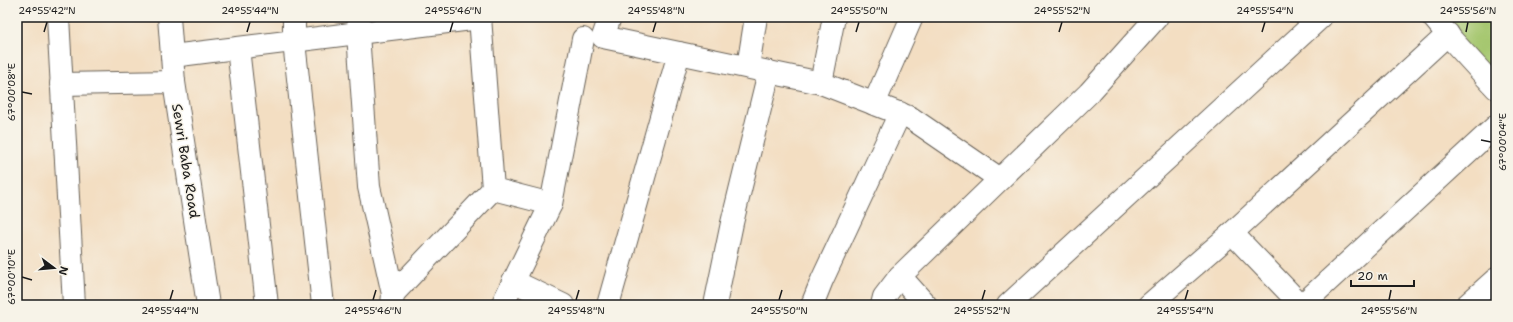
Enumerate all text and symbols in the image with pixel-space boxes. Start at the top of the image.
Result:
text: 24°55'42"N [18,4,76,17]
text: 24°55'44"N [221,4,279,17]
text: 24°55'46"N [424,4,482,17]
text: 24°55'48"N [627,4,685,17]
text: 24°55'50"N [830,4,888,17]
text: 24°55'52"N [1033,4,1091,17]
text: 24°55'54"N [1236,4,1294,17]
text: 24°55'56"N [1440,4,1496,17]
text: 67°00'08"E [5,63,18,121]
street label: Sewri Baba Road [168,102,204,220]
text: 67°00'04"E [1496,113,1509,171]
north arrow [34,248,74,288]
text: 67°00'10"E [5,249,18,305]
scale bar [1351,262,1414,288]
text: N [55,264,72,277]
text: 20 m [1357,268,1388,284]
text: 24°55'44"N [141,304,199,317]
text: 24°55'46"N [344,304,402,317]
text: 24°55'48"N [547,304,605,317]
text: 24°55'50"N [750,304,808,317]
text: 24°55'52"N [953,304,1011,317]
text: 24°55'54"N [1156,304,1214,317]
text: 24°55'56"N [1361,304,1417,317]

